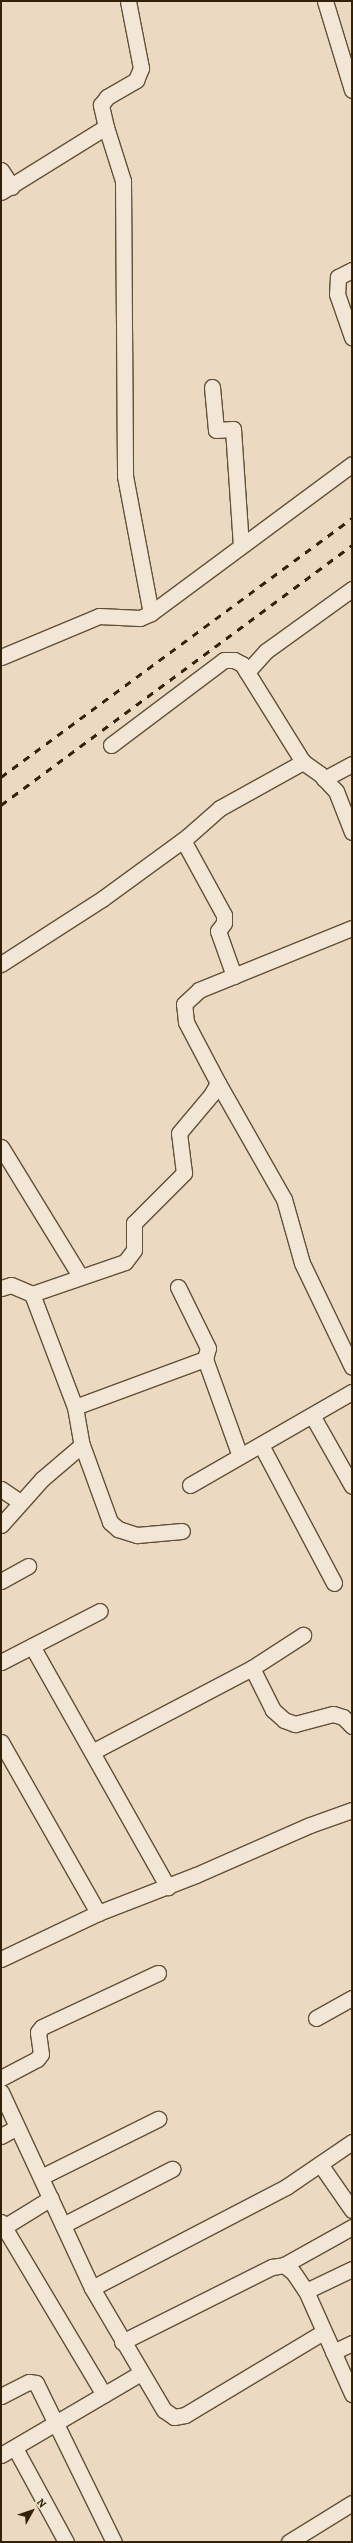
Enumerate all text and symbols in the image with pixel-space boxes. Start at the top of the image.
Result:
north arrow [12,2491,52,2531]
text: N [33,2495,50,2511]

